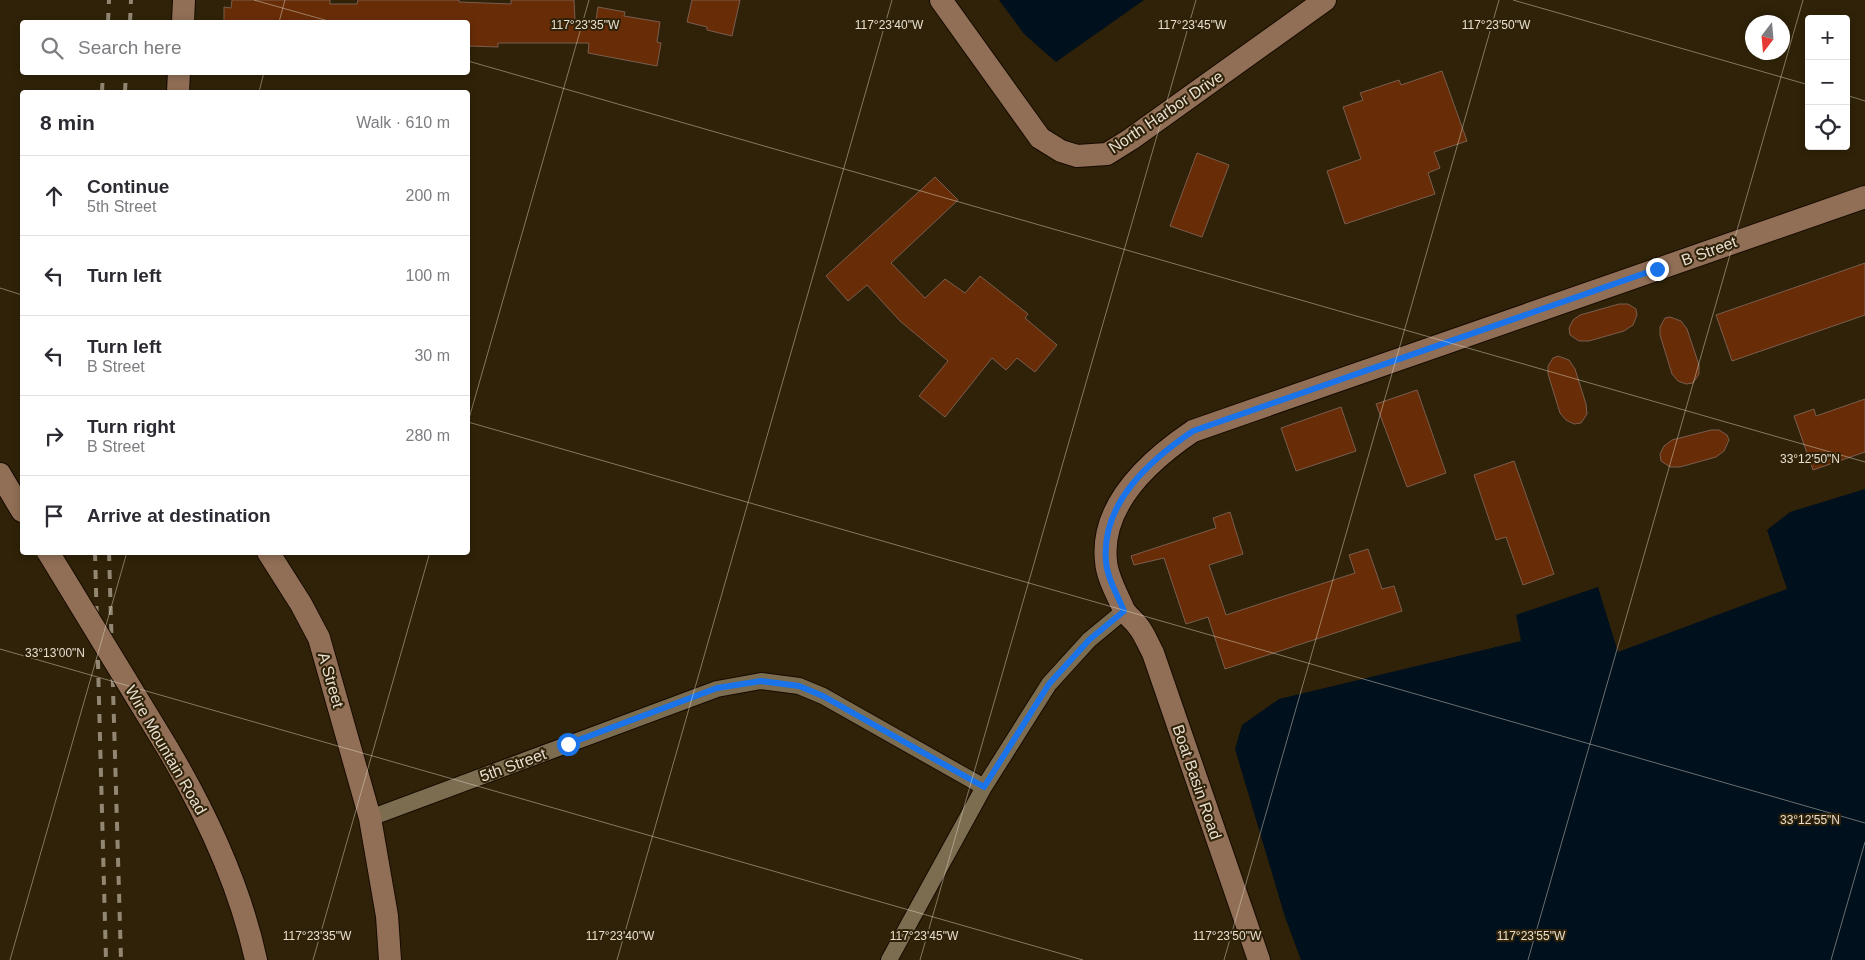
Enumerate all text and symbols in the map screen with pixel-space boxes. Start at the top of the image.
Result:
north arrow [1745,15,1790,60]
map controls [1805,15,1850,150]
button: + [1805,15,1850,60]
text: 117°23'35"W [551,18,620,32]
text: 117°23'40"W [855,18,924,32]
text: 117°23'45"W [1158,18,1227,32]
text: 117°23'50"W [1462,18,1531,32]
search box [20,20,470,75]
icon: search [38,34,66,62]
text: Search here [78,37,182,58]
button: − [1805,60,1850,105]
street label: North Harbor Drive [1106,67,1226,157]
button: locate [1805,105,1850,150]
text: 8 min [40,111,95,134]
text: Walk · 610 m [356,114,450,131]
text: Continue [87,176,169,197]
icon: ahead [40,182,68,210]
text: 200 m [406,187,450,204]
text: 5th Street [87,198,156,215]
street label: B Street [1679,233,1740,269]
route end [1646,258,1669,281]
icon: left [40,262,68,290]
text: Turn left [87,265,162,286]
text: 100 m [406,267,450,284]
text: Turn left [87,336,162,357]
icon: left [40,342,68,370]
text: 30 m [414,347,450,364]
text: B Street [87,358,145,375]
text: Turn right [87,416,175,437]
icon: right [40,422,68,450]
text: 280 m [406,427,450,444]
text: B Street [87,438,145,455]
text: 33°12'50"N [1780,452,1840,466]
icon: arrive [40,502,68,530]
text: Arrive at destination [87,505,271,526]
text: 33°13'00"N [25,646,85,660]
street label: A Street [315,650,347,710]
street label: Wire Mountain Road [122,683,210,817]
street label: Boat Basin Road [1169,722,1225,842]
route start [557,733,580,756]
street label: 5th Street [477,745,549,785]
text: 33°12'55"N [1780,813,1840,827]
text: 117°23'35"W [283,929,352,943]
text: 117°23'40"W [586,929,655,943]
text: 117°23'45"W [890,929,959,943]
text: 117°23'50"W [1193,929,1262,943]
text: 117°23'55"W [1497,929,1566,943]

